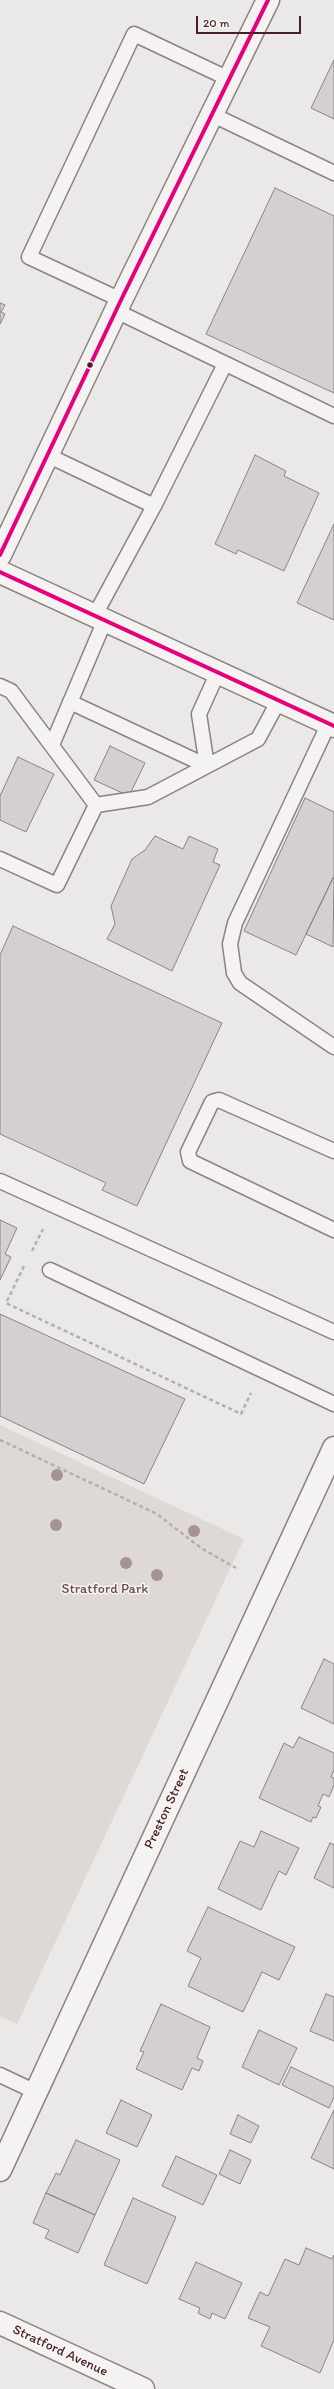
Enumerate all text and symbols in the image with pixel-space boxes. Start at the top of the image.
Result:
scale bar [198,8,303,34]
text: 20 m [203,16,230,30]
unlabelled marker [85,360,95,370]
park label: Stratford Park [62,1581,148,1597]
street label: Preston Street [141,1766,193,1852]
street label: Stratford Avenue [10,2322,110,2380]

